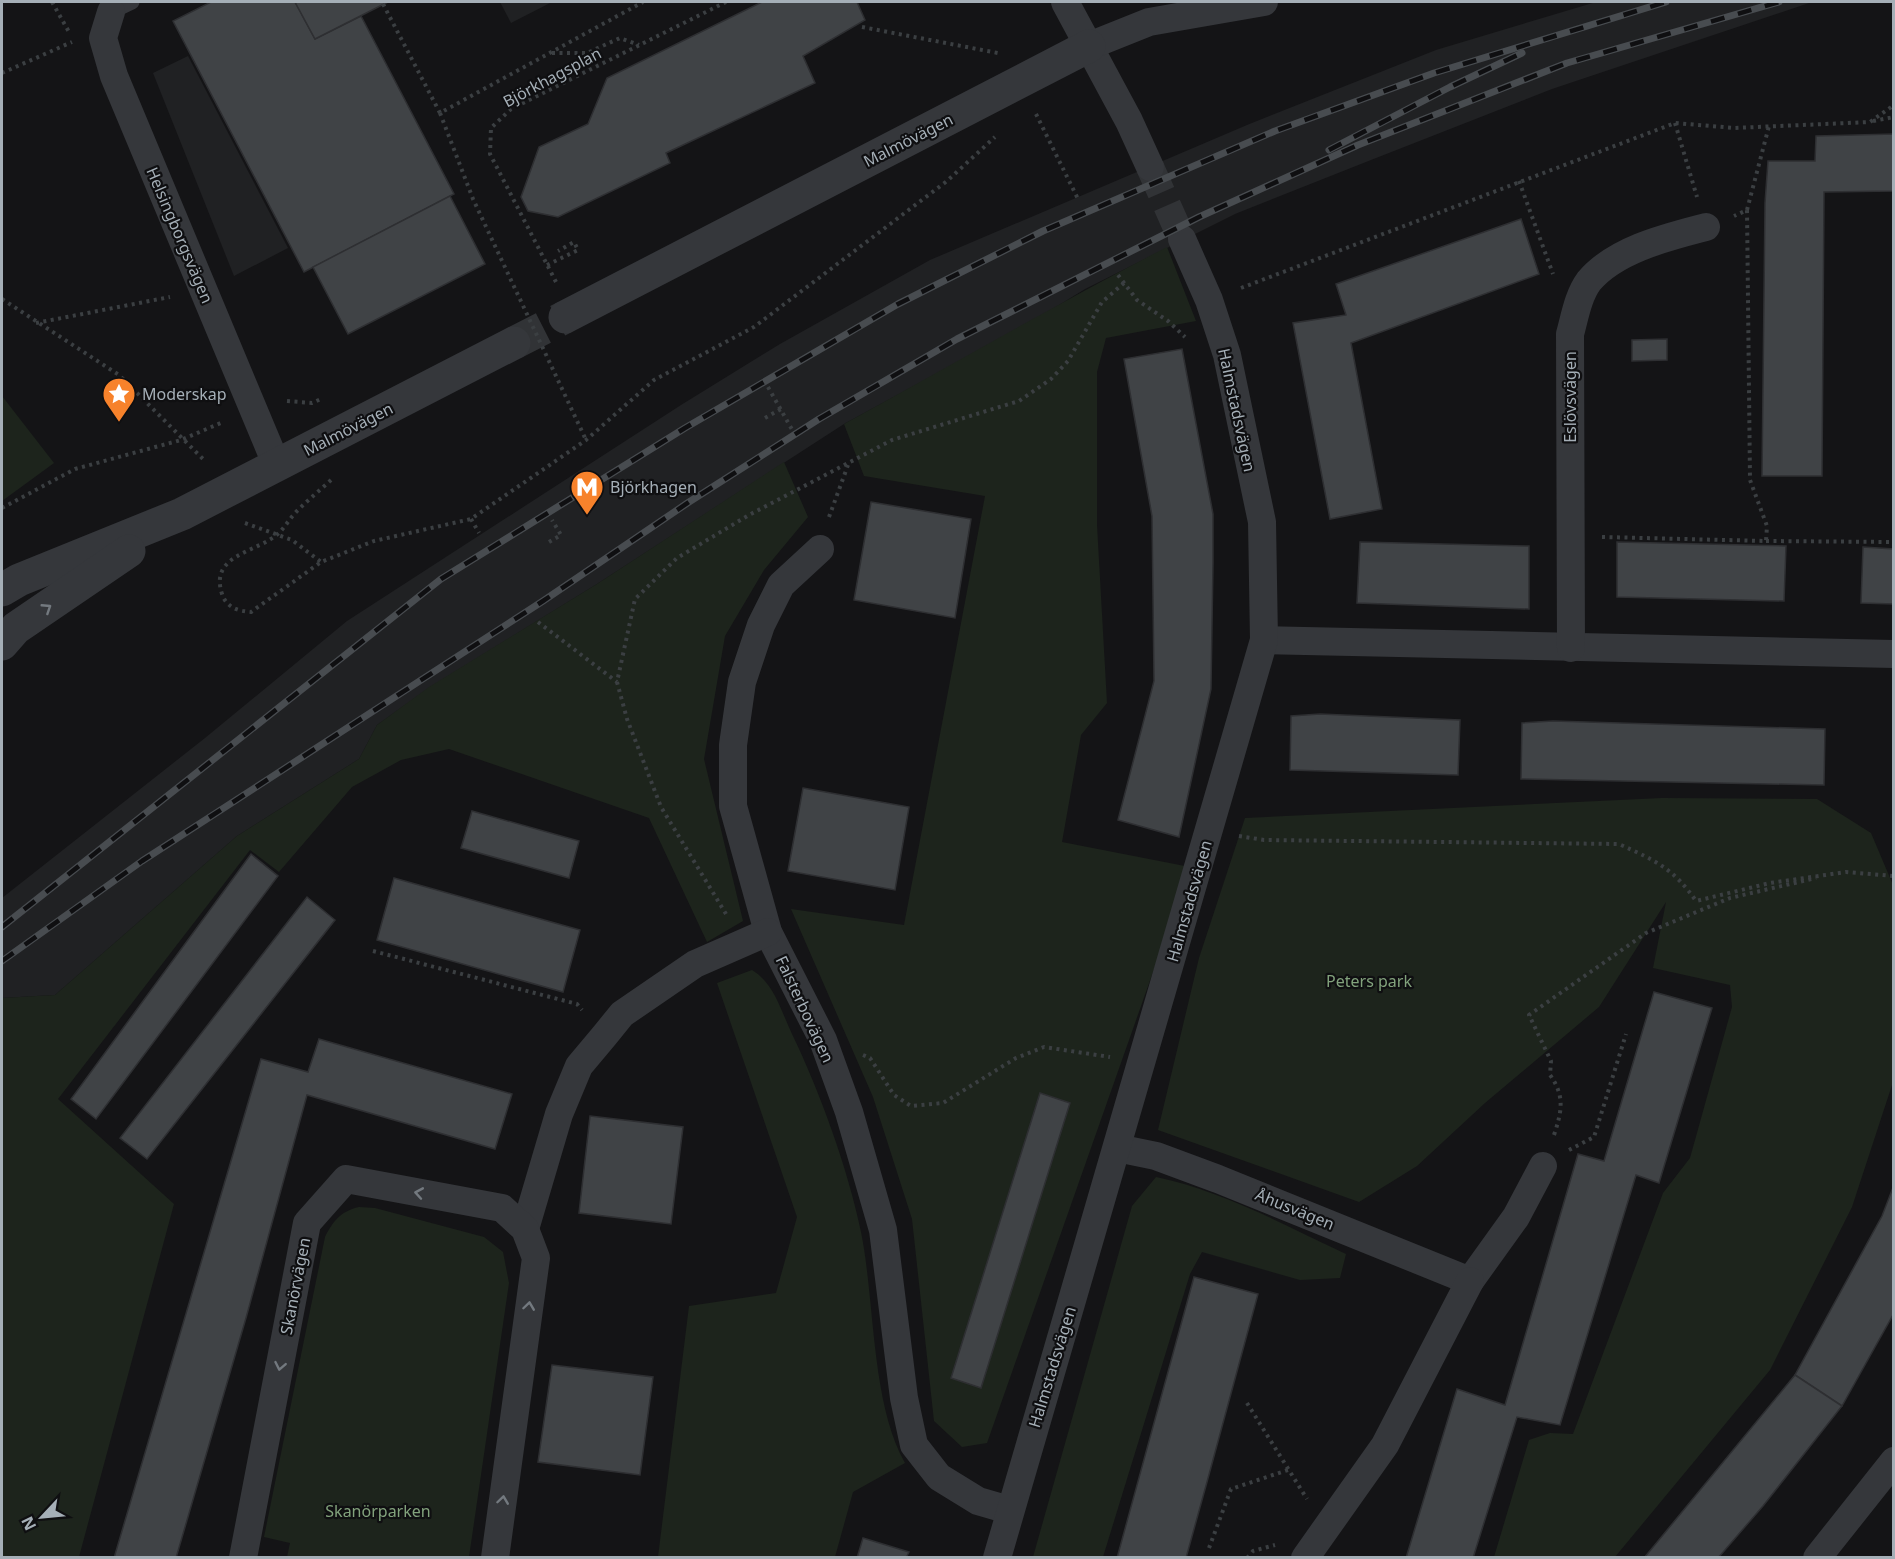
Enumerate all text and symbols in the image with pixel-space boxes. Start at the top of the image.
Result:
street label: Björkhagsplan [499,42,605,112]
street label: Malmövägen [859,108,957,172]
street label: Helsingborgsvägen [141,164,219,306]
street label: Halmstadsvägen [1213,346,1261,474]
street label: Eslövsvägen [1559,351,1581,443]
place icon: Moderskap [101,376,137,423]
place label: Moderskap [142,383,227,405]
street label: Malmövägen [299,397,397,461]
metro station icon: Björkhagen [569,469,605,516]
place label: Björkhagen [610,476,697,498]
one-way arrow [41,603,51,615]
street label: Halmstadsvägen [1161,838,1217,964]
street label: Falsterbovägen [771,952,839,1066]
park label: Peters park [1326,970,1412,992]
street label: Åhusvägen [1252,1183,1338,1235]
one-way arrow [415,1187,425,1200]
street label: Skanörvägen [275,1236,315,1336]
one-way arrow [522,1302,535,1311]
street label: Halmstadsvägen [1023,1304,1081,1430]
one-way arrow [274,1361,287,1371]
north arrow [12,1487,72,1547]
one-way arrow [496,1495,508,1504]
park label: Skanörparken [325,1500,431,1522]
text: N [16,1513,41,1534]

